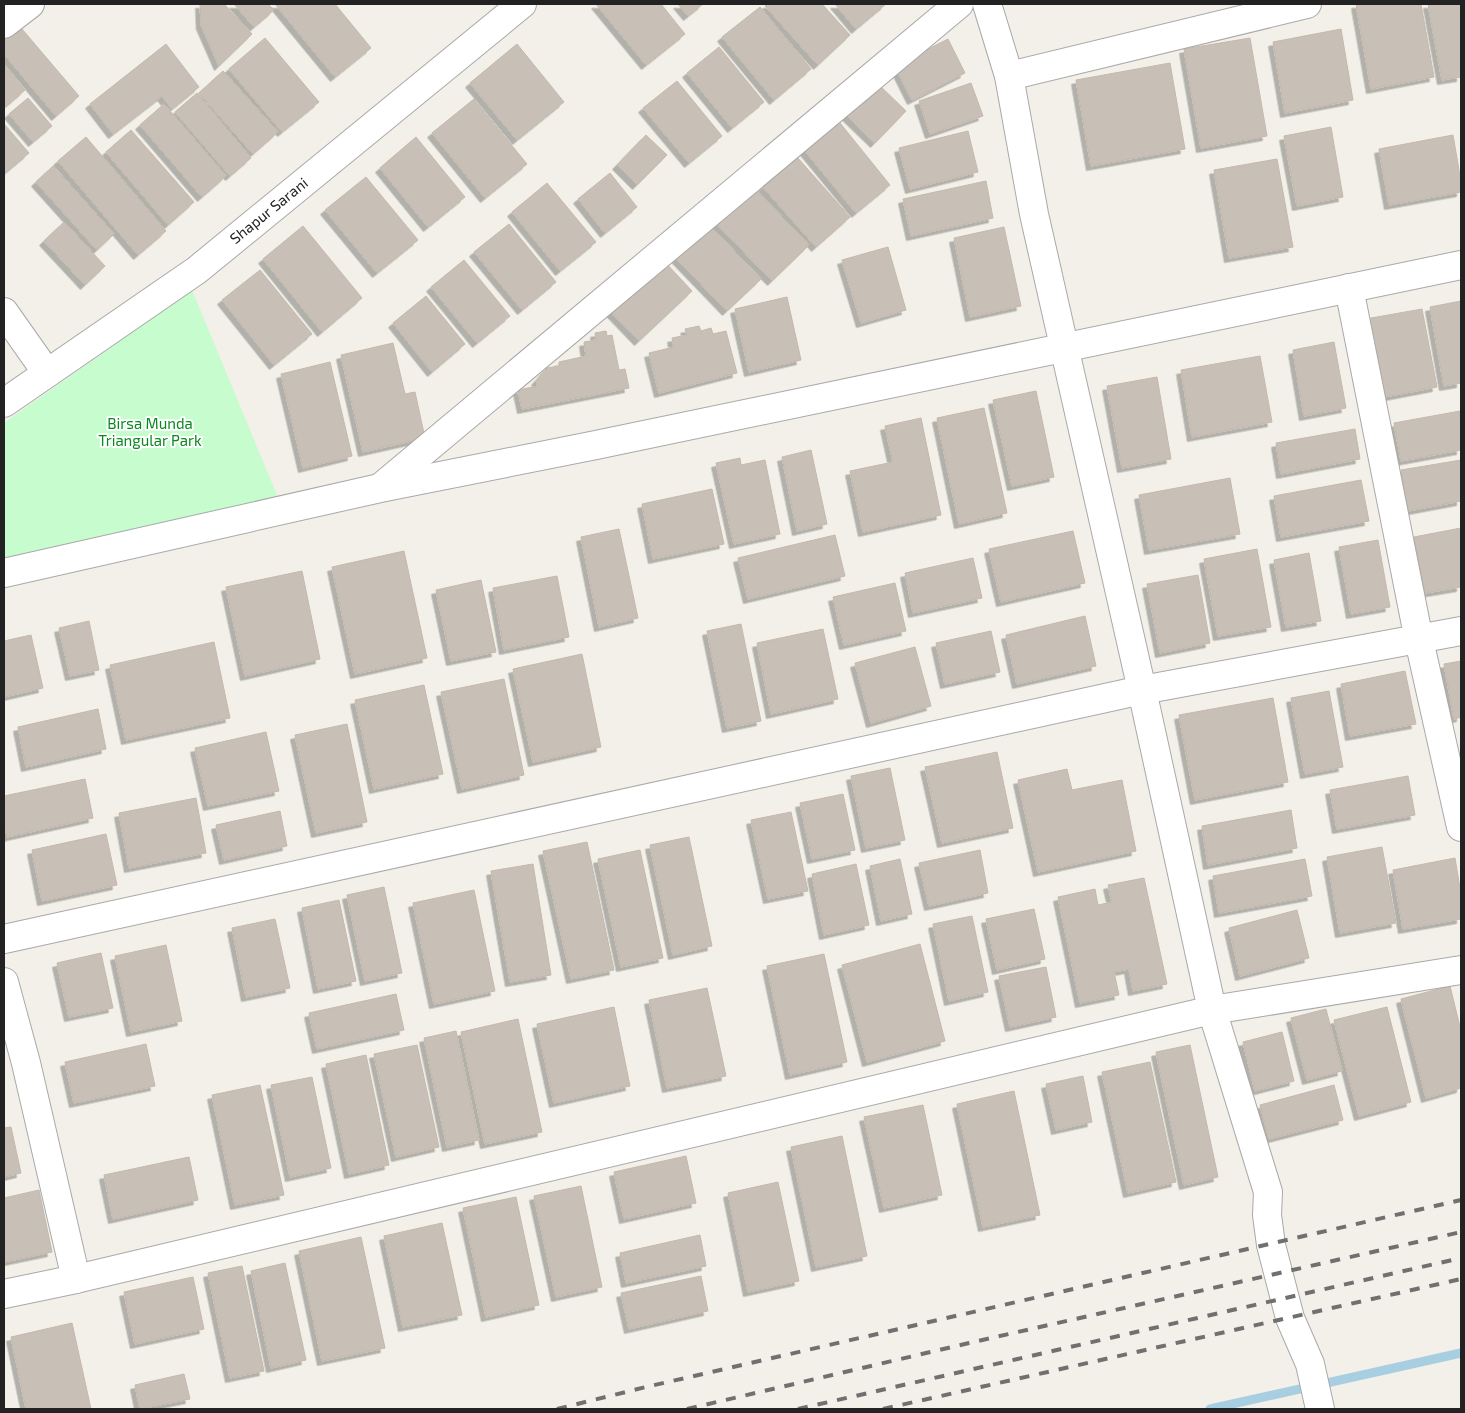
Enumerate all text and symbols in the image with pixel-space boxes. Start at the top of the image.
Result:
street label: Shapur Sarani [226,173,311,247]
park label: Birsa Munda Triangular Park [98,414,202,449]

